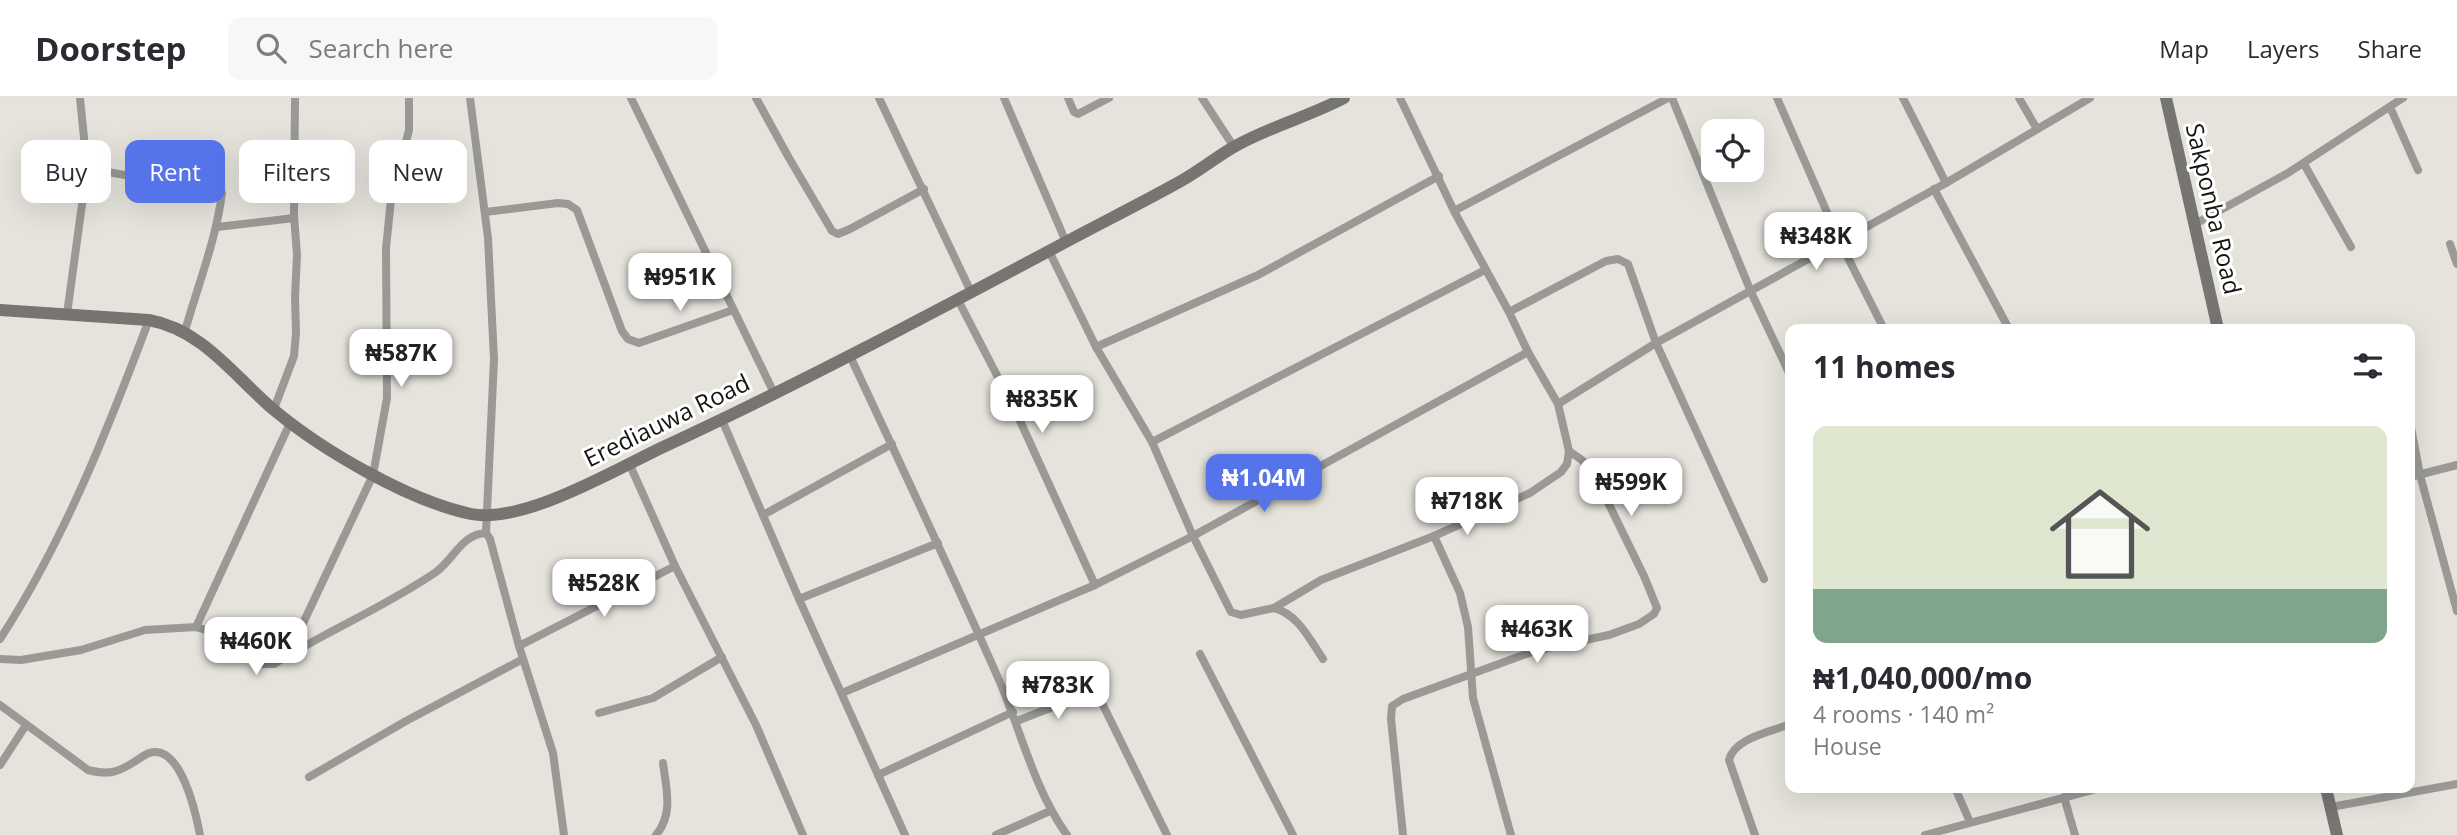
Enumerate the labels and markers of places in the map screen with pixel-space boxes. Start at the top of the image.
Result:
pin: ₦348K [1767,212,1865,272]
pin: ₦951K [631,254,729,313]
pin: ₦587K [352,330,450,389]
pin: ₦835K [993,376,1091,435]
pin: ₦1.04M [1207,454,1321,514]
pin: ₦599K [1582,458,1680,518]
pin: ₦718K [1418,478,1516,537]
pin: ₦528K [555,560,653,619]
pin: ₦463K [1488,606,1586,665]
pin: ₦460K [207,618,305,677]
pin: ₦783K [1009,662,1107,721]

